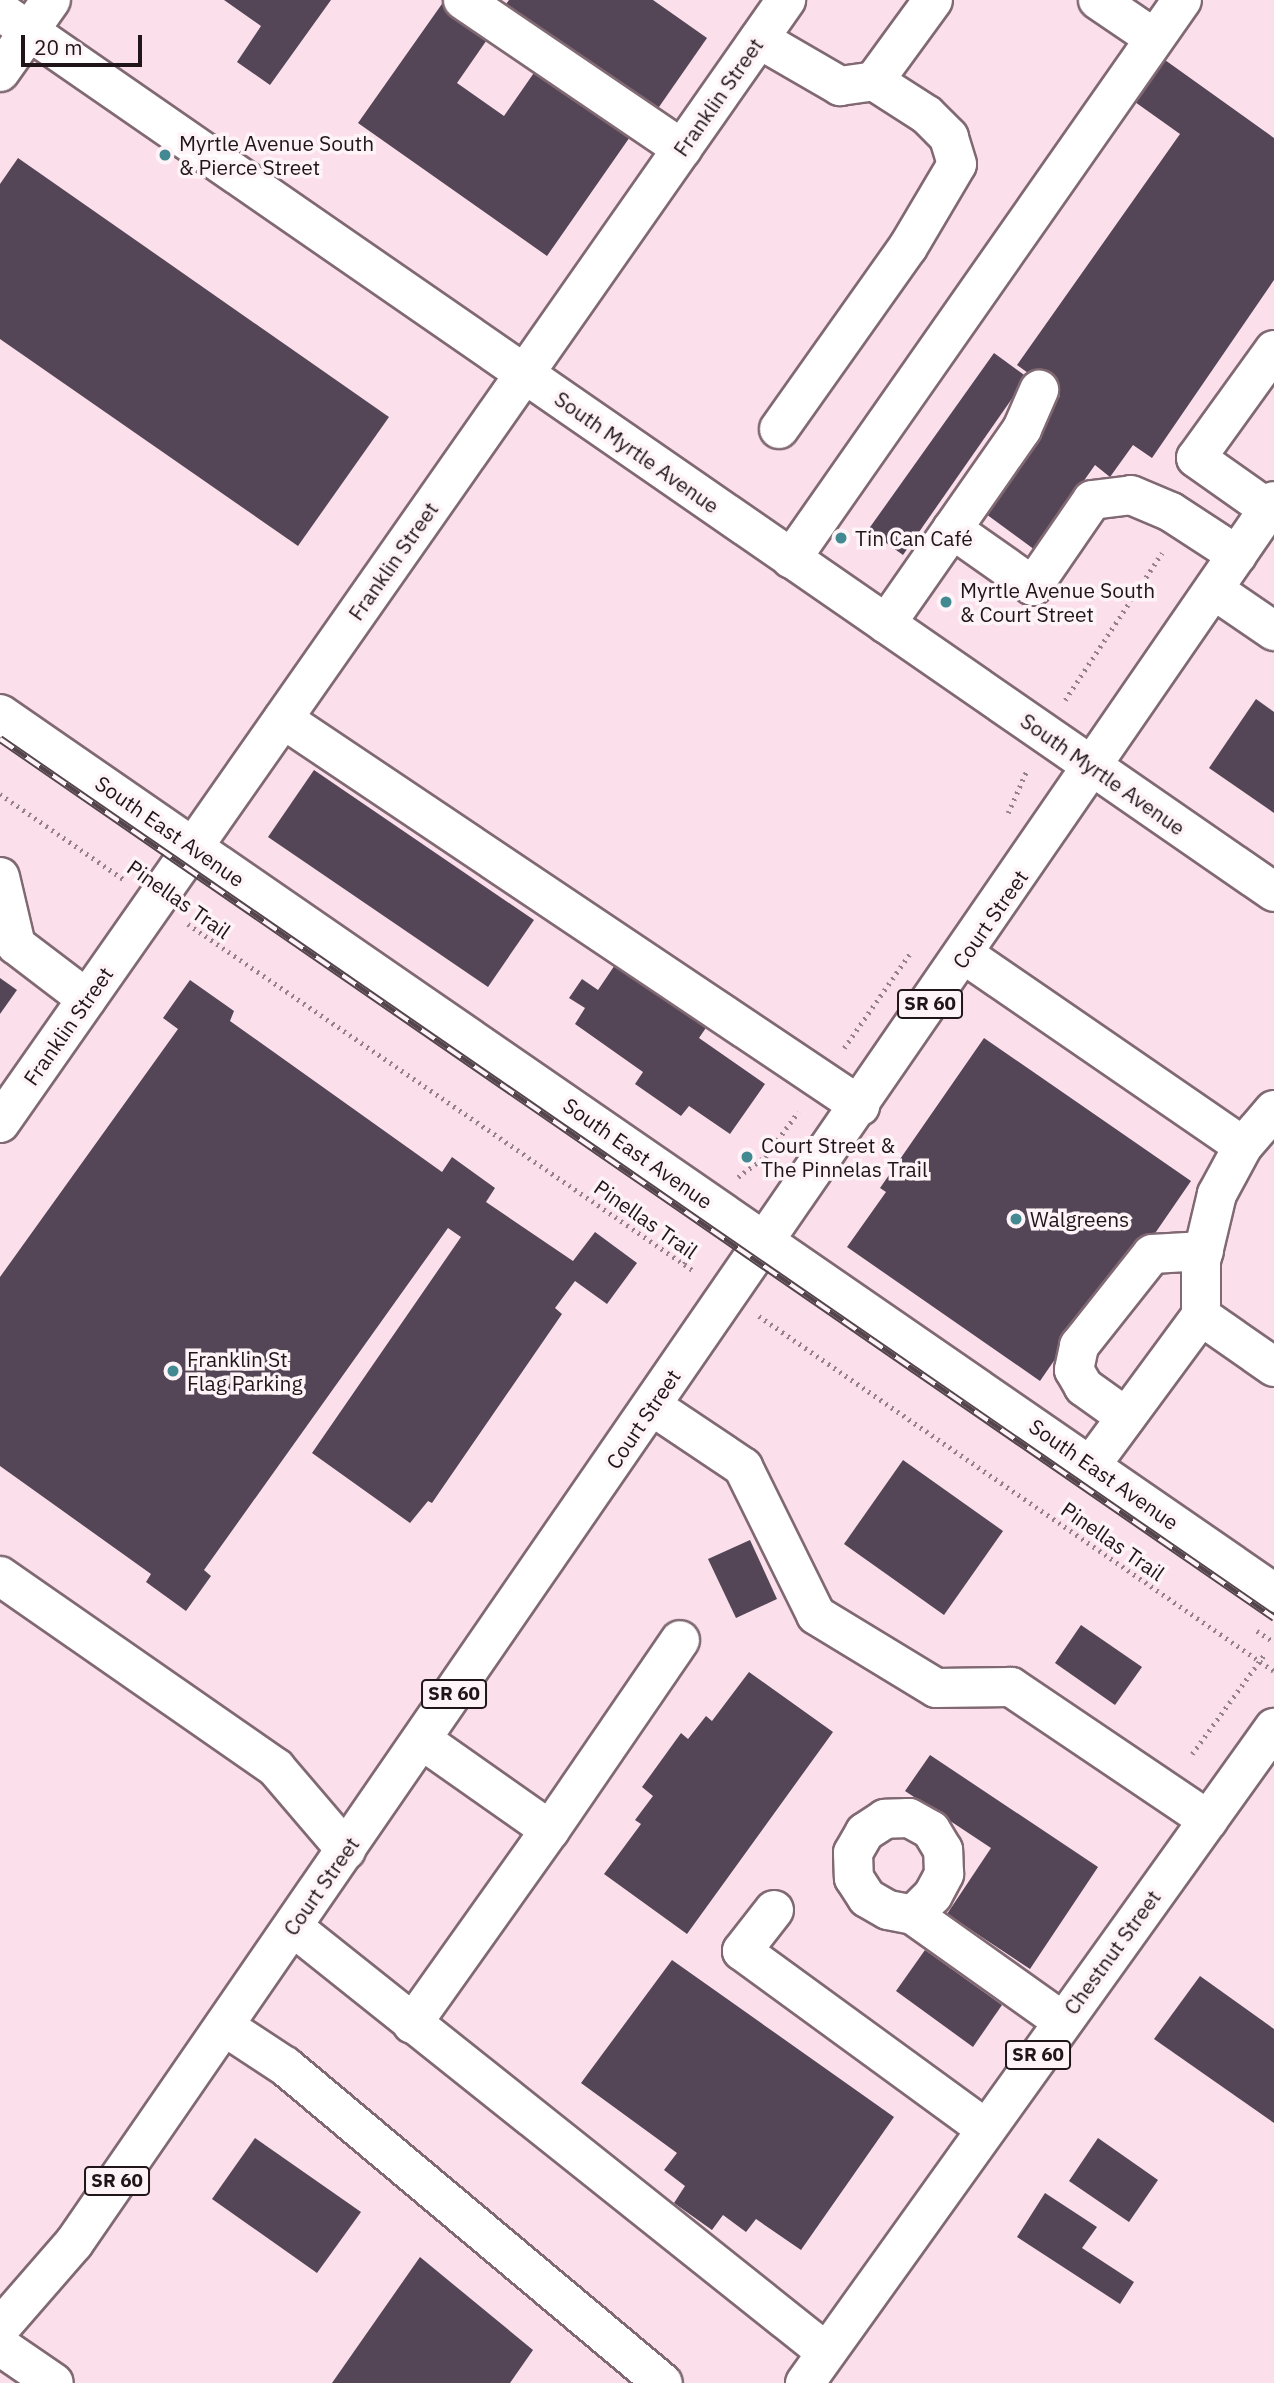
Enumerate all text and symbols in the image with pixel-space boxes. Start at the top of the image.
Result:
scale bar [24,21,145,65]
text: 20 m [34,33,83,61]
street label: Franklin Street [668,33,768,161]
place label: Myrtle Avenue South & Pierce Street [179,130,374,180]
marker: Myrtle Avenue South & Pierce Street [157,147,173,163]
street label: South Myrtle Avenue [550,386,724,518]
street label: Franklin Street [343,497,443,625]
place label: Tin Can Café [855,525,973,551]
marker: Tin Can Café [833,530,849,546]
place label: Myrtle Avenue South & Court Street [960,577,1155,627]
marker: Myrtle Avenue South & Court Street [938,594,954,610]
street label: South Myrtle Avenue [1016,708,1190,840]
street label: South East Avenue [91,770,249,892]
street label: Pinellas Trail [123,854,235,944]
street label: Court Street [947,865,1033,973]
street label: Franklin Street [18,962,118,1090]
road number: SR 60 [897,988,963,1020]
street label: South East Avenue [559,1092,717,1214]
place label: Court Street & The Pinnelas Trail [761,1132,928,1182]
marker: Court Street & The Pinnelas Trail [739,1149,755,1165]
street label: Pinellas Trail [590,1174,702,1264]
place label: Walgreens [1030,1206,1129,1232]
marker: Walgreens [1008,1211,1024,1227]
place label: Franklin St Flag Parking [187,1346,302,1396]
marker: Franklin St Flag Parking [165,1363,181,1379]
street label: Court Street [601,1365,685,1473]
street label: South East Avenue [1025,1413,1183,1535]
street label: Pinellas Trail [1057,1496,1169,1586]
road number: SR 60 [421,1678,487,1710]
street label: Court Street [278,1832,364,1940]
street label: Chestnut Street [1058,1885,1166,2019]
road number: SR 60 [1005,2039,1071,2070]
road number: SR 60 [84,2166,150,2196]

